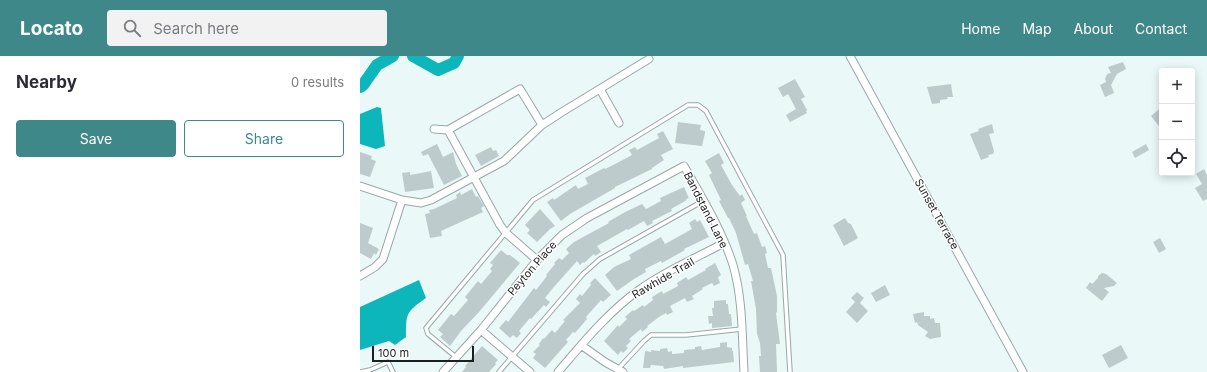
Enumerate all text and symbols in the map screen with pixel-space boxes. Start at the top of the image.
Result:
search box [107,10,387,46]
text: Locato [20,17,83,40]
icon: search [121,17,143,39]
text: Search here [153,19,239,38]
text: Home [961,20,1000,37]
text: Map [1022,20,1052,37]
text: About [1074,20,1113,37]
text: Contact [1135,20,1187,37]
map controls [1159,68,1195,176]
button: + [1159,68,1195,104]
text: Nearby [16,72,77,92]
text: 0 results [291,74,344,90]
button: − [1159,104,1195,140]
button: Save [16,120,176,157]
button: Share [184,120,344,157]
button: locate [1159,140,1195,176]
street label: Bandstand Lane [681,169,731,251]
street label: Sunset Terrace [912,176,962,252]
street label: Peyton Place [504,238,560,298]
street label: Rawhide Trail [629,255,697,301]
scale bar [372,344,474,363]
text: 100 m [378,346,409,360]

